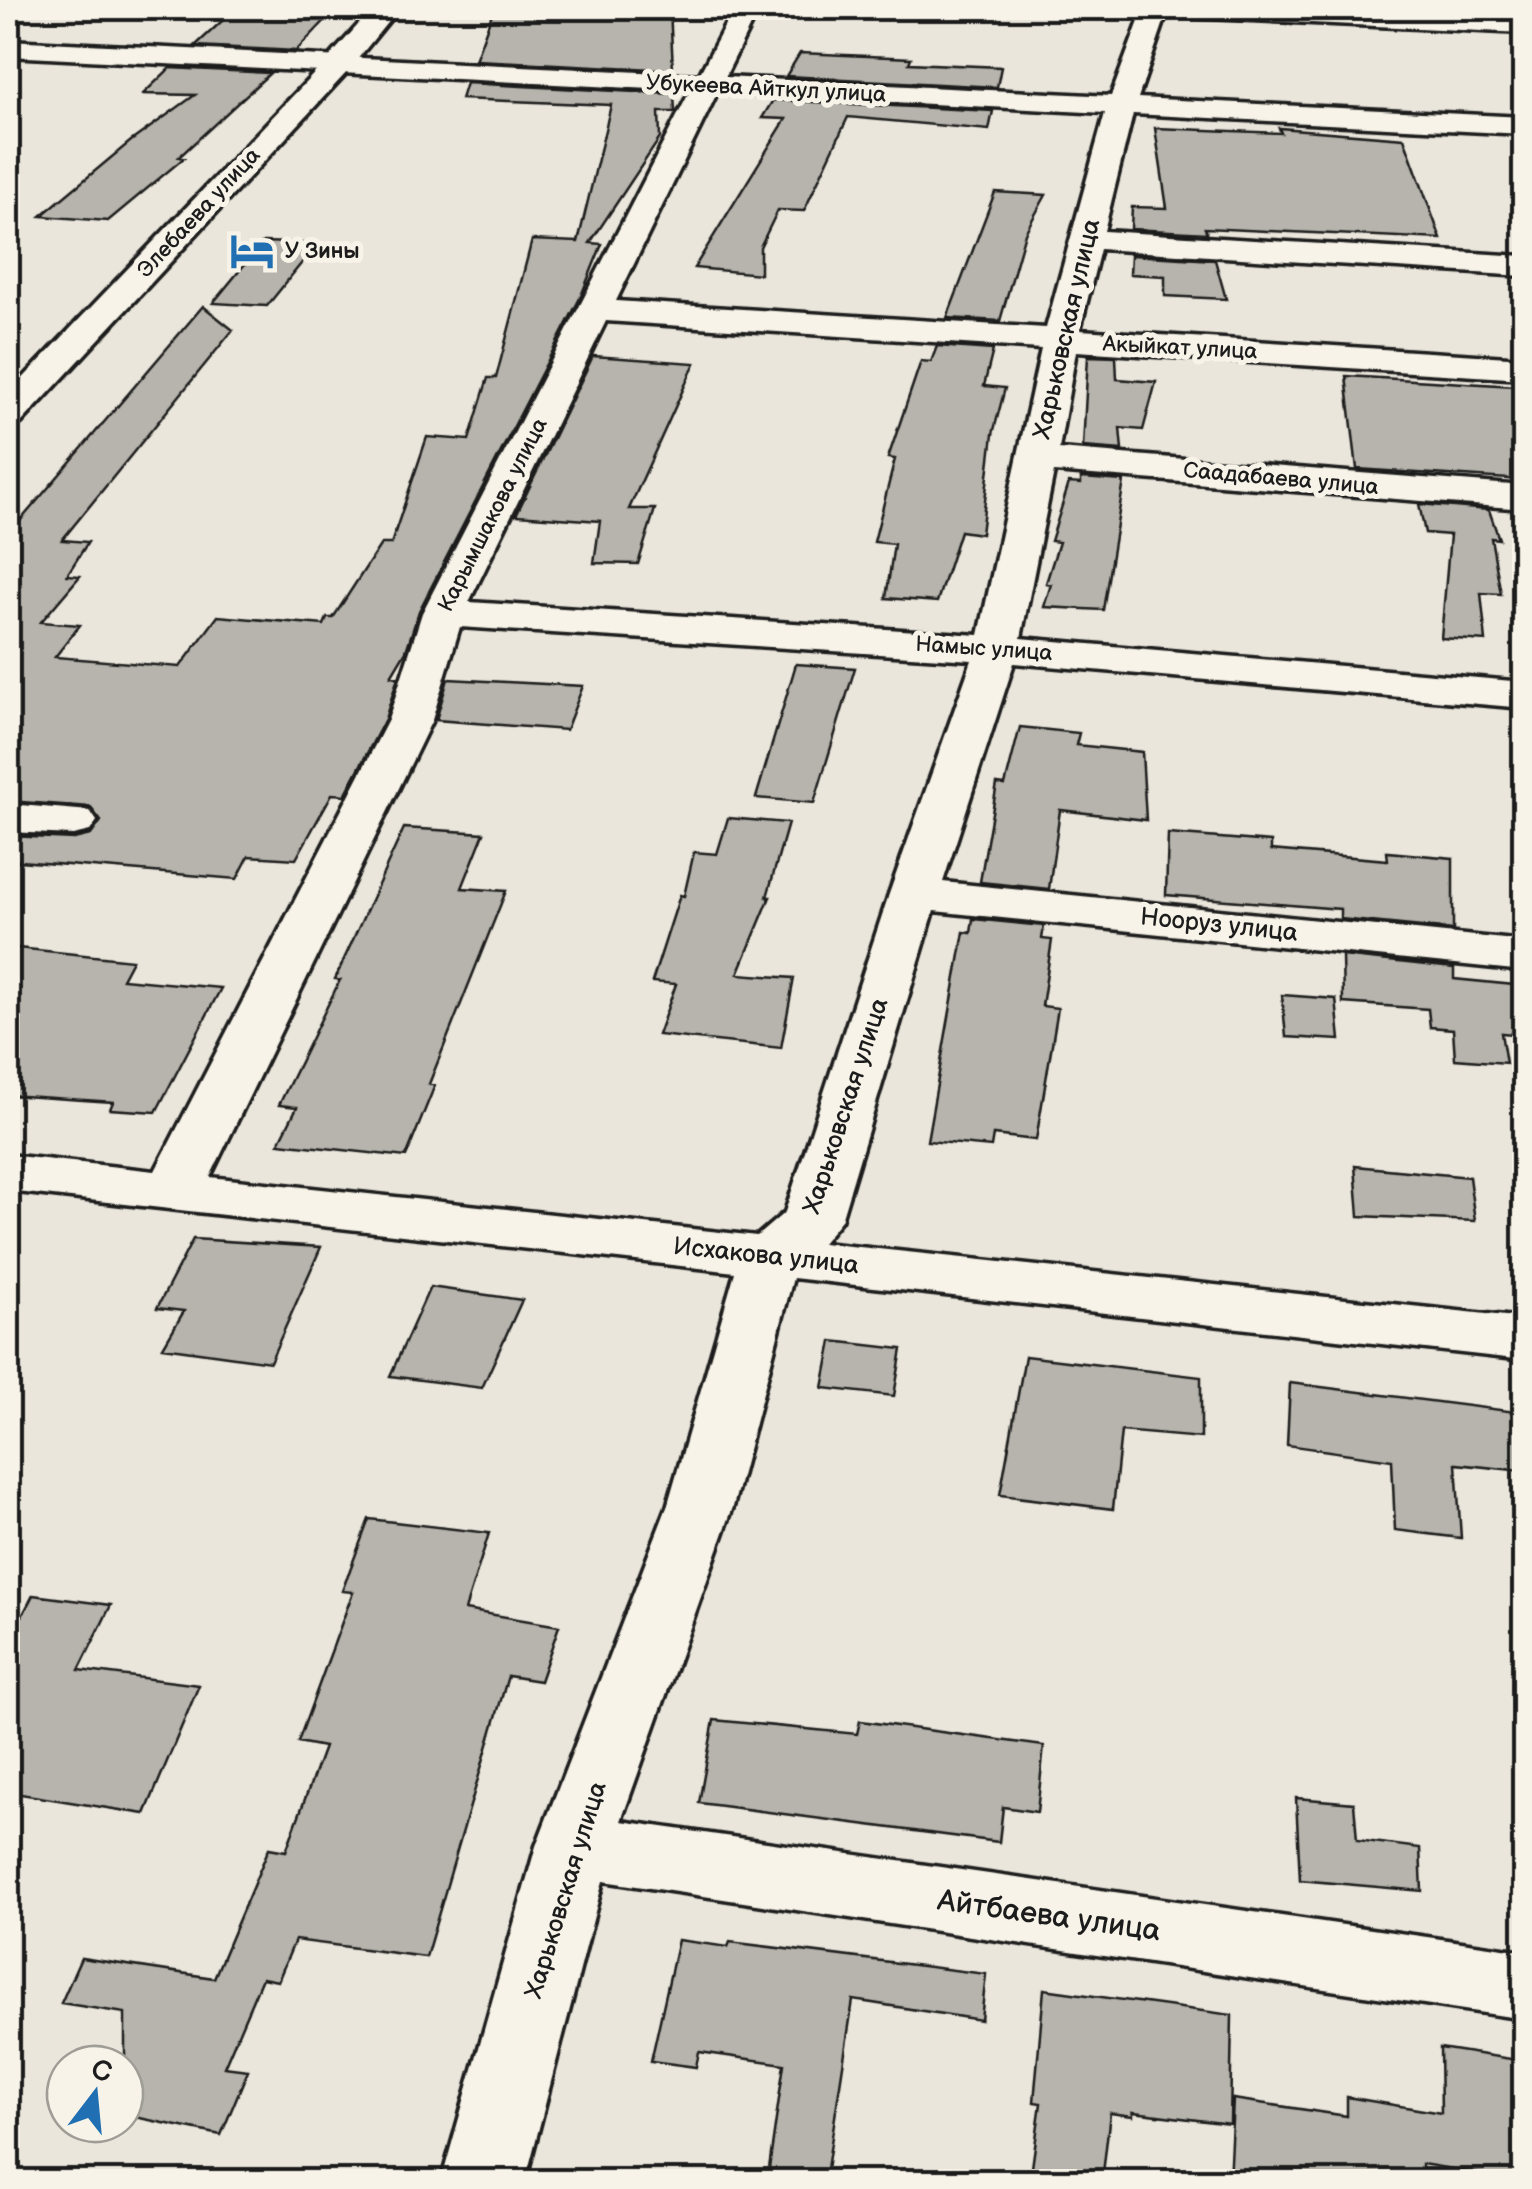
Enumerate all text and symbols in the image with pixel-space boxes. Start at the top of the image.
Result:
street label: Убукеева Айткул улица [645,69,887,109]
street label: Элебаева улица [132,142,266,284]
street label: Харьковская улица [1027,216,1107,442]
hotel icon: У Зины [228,227,276,275]
place label: У Зины [285,238,360,265]
street label: Акыйкат улица [1101,330,1258,366]
street label: Карымшакова улица [432,414,554,616]
street label: Саадабаева улица [1182,457,1380,501]
street label: Намыс улица [915,631,1053,667]
street label: Нооруз улица [1139,901,1300,949]
street label: Харьковская улица [796,994,896,1218]
street label: Исхакова улица [672,1231,860,1281]
street label: Харьковская улица [518,1778,614,2002]
street label: Айтбаева улица [934,1882,1163,1949]
north arrow [45,2044,145,2144]
text: С [88,2053,116,2090]

